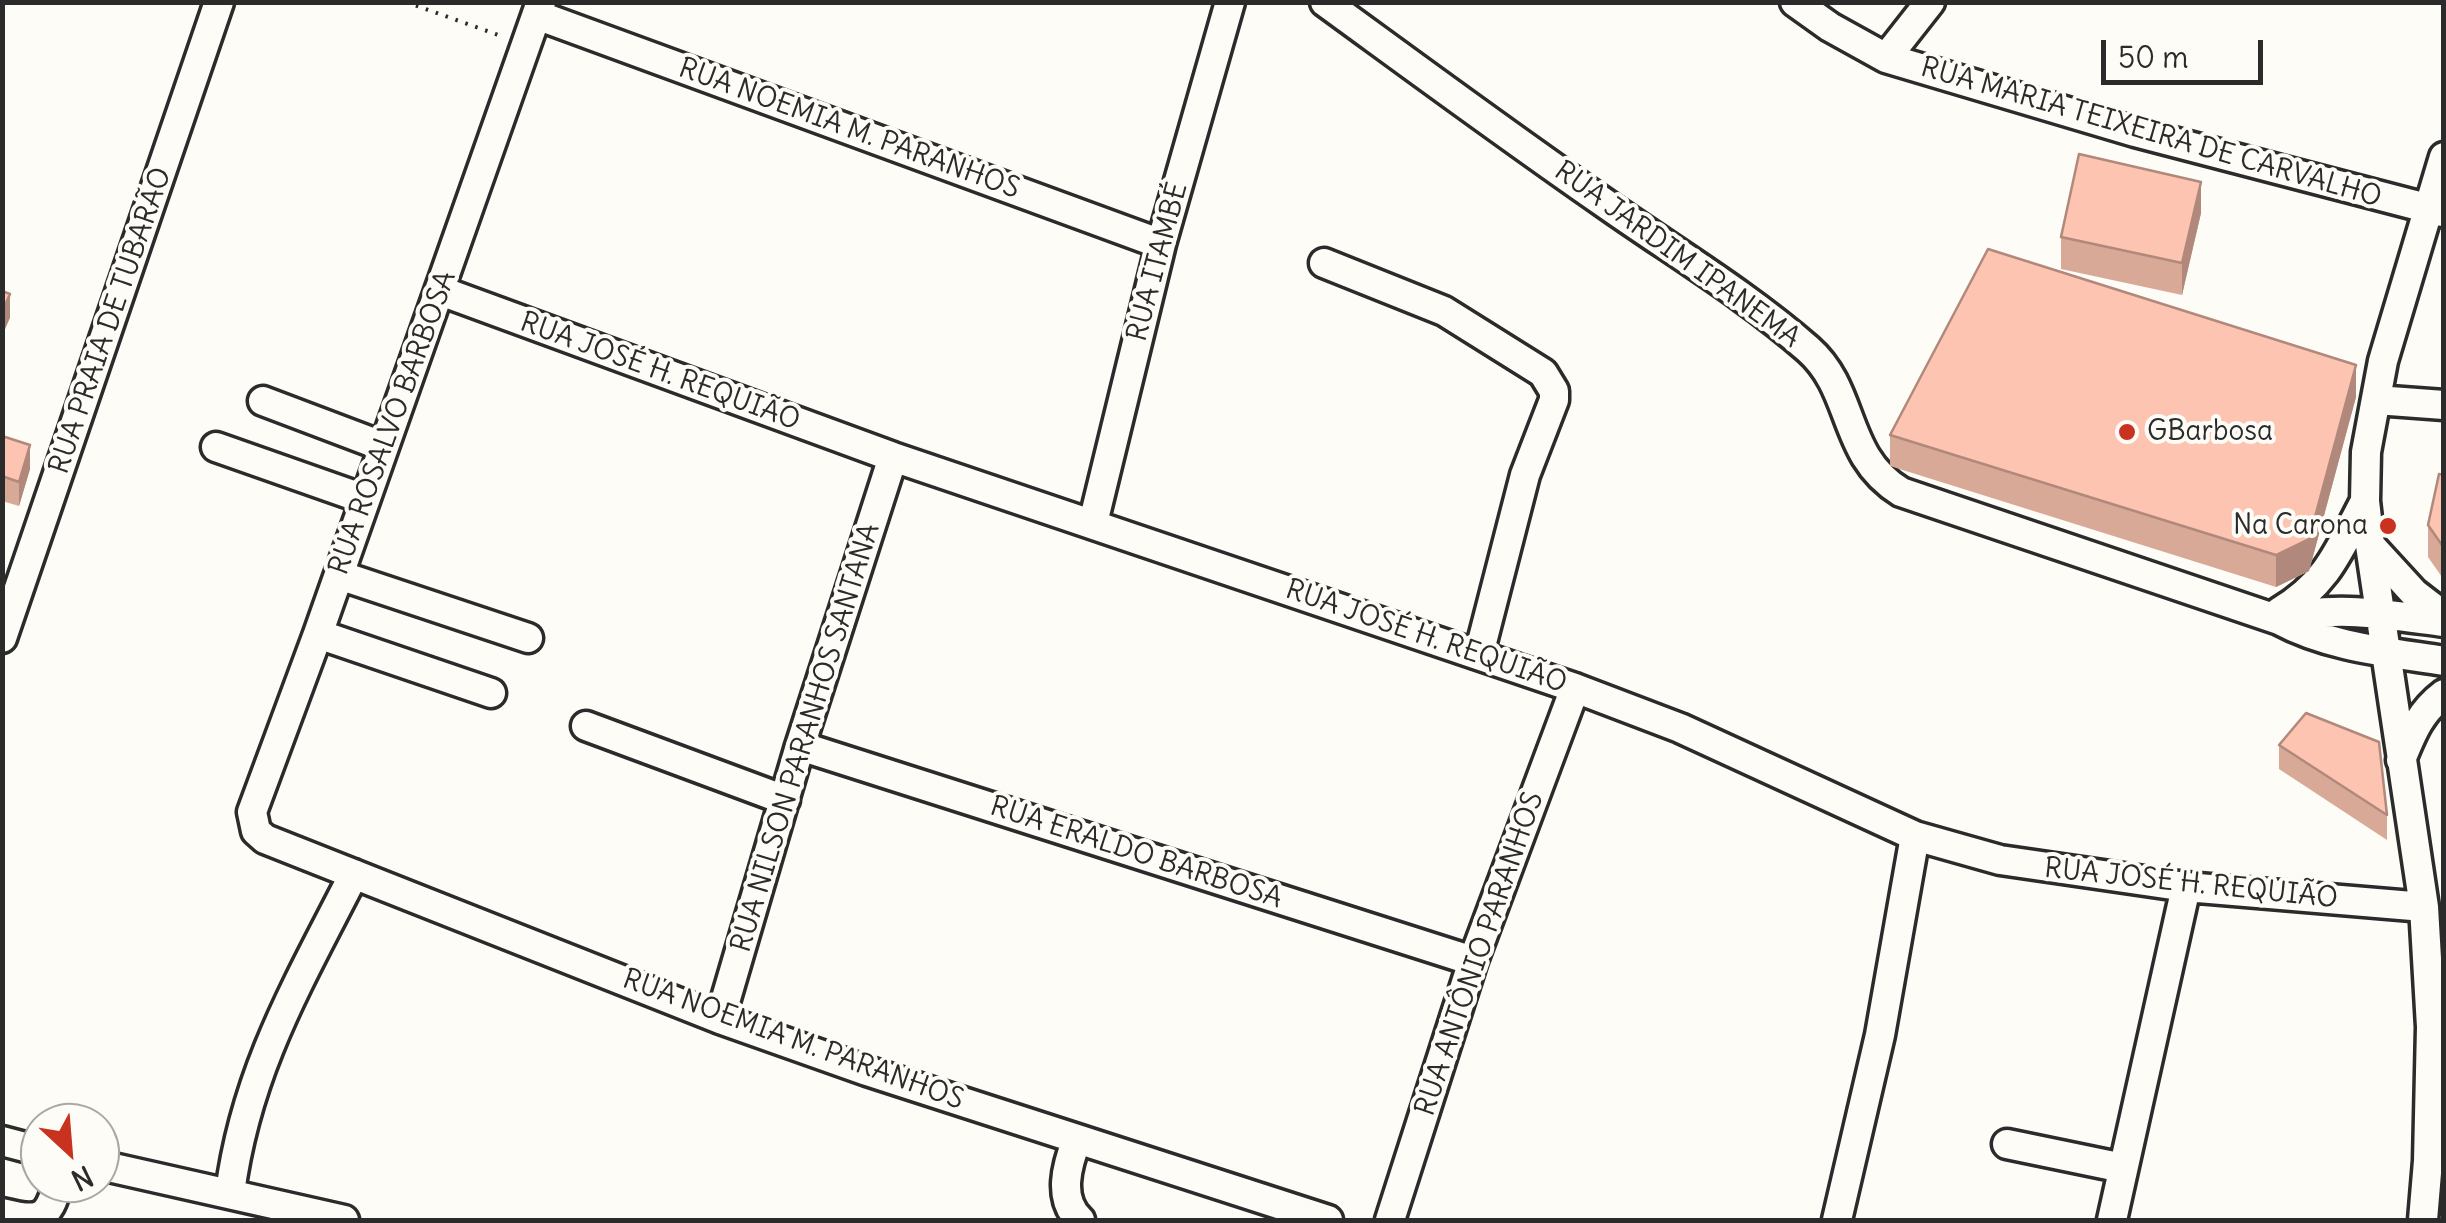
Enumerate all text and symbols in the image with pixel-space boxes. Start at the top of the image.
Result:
scale bar [2106,20,2268,82]
text: 50 m [2118,38,2188,76]
street label: RUA MARIA TEIXEIRA DE CARVALHO [1917,51,2385,215]
street label: RUA NOEMIA M. PARANHOS [674,52,1024,206]
street label: RUA JARDIM IPANEMA [1548,155,1806,355]
street label: RUA PRAIA DE TUBARÃO [43,164,179,478]
street label: RUA ITAMBÉ [1121,179,1195,345]
street label: RUA ROSALVO BARBOSA [322,267,464,579]
street label: RUA JOSÉ H. REQUIÃO [516,306,804,438]
place label: GBarbosa [2147,415,2273,449]
marker: GBarbosa [2116,421,2138,443]
place label: Na Carona [2233,509,2368,543]
marker: Na Carona [2377,515,2399,537]
street label: RUA NILSON PARANHOS SANTANA [725,520,887,956]
street label: RUA JOSÉ H. REQUIÃO [1281,573,1571,701]
street label: RUA ANTÔNIO PARANHOS [1409,788,1551,1120]
street label: RUA ERALDO BARBOSA [986,790,1286,916]
street label: RUA JOSÉ H. REQUIÃO [2043,852,2339,916]
street label: RUA NOEMIA M. PARANHOS [618,963,968,1117]
north arrow [20,1103,120,1203]
text: N [66,1158,99,1199]

